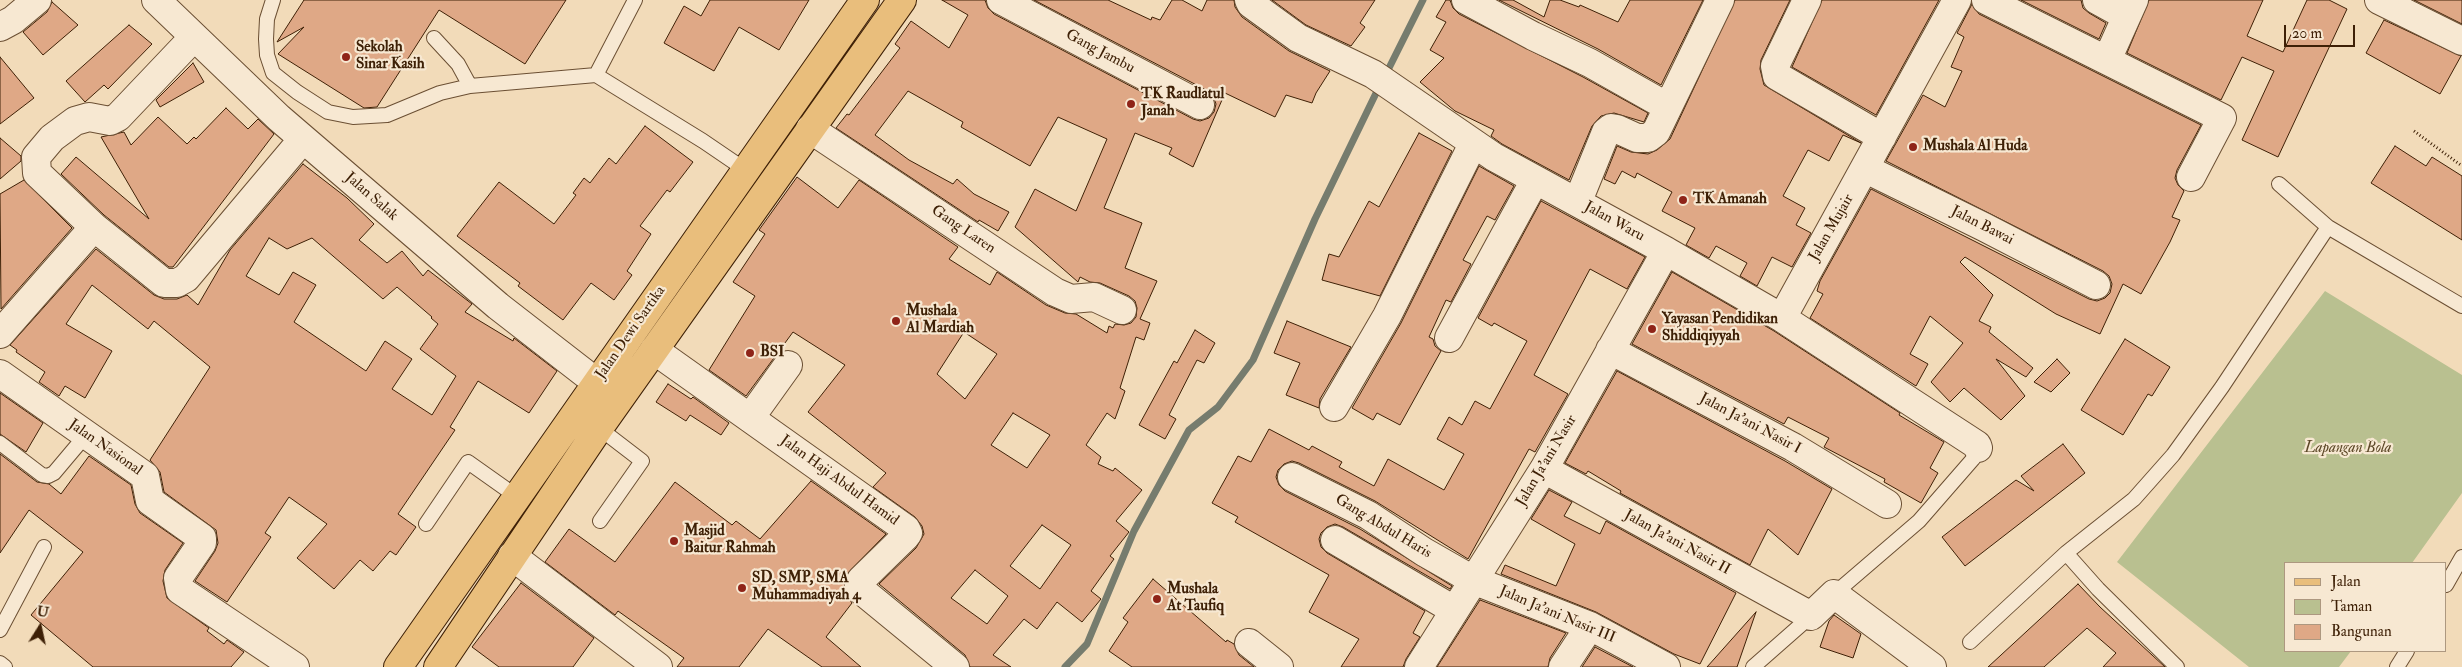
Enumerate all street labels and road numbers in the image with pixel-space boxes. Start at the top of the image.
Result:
street label: Gang Jambu [1062,26,1138,78]
street label: Jalan Salak [341,169,401,225]
street label: Jalan Mujair [1806,191,1858,265]
street label: Jalan Waru [1581,198,1647,246]
street label: Gang Laren [927,202,999,258]
street label: Jalan Bawai [1948,203,2016,249]
street label: Jalan Dewi Sartika [592,283,670,383]
street label: Jalan Ja'ani Nasir I [1696,390,1804,458]
street label: Jalan Ja'ani Nasir [1513,412,1581,510]
street label: Jalan Nasional [65,416,145,480]
street label: Jalan Haji Abdul Hamid [776,432,902,530]
street label: Gang Abdul Haris [1332,491,1434,563]
street label: Jalan Ja'ani Nasir II [1621,506,1733,580]
street label: Jalan Ja'ani Nasir III [1496,582,1618,648]

